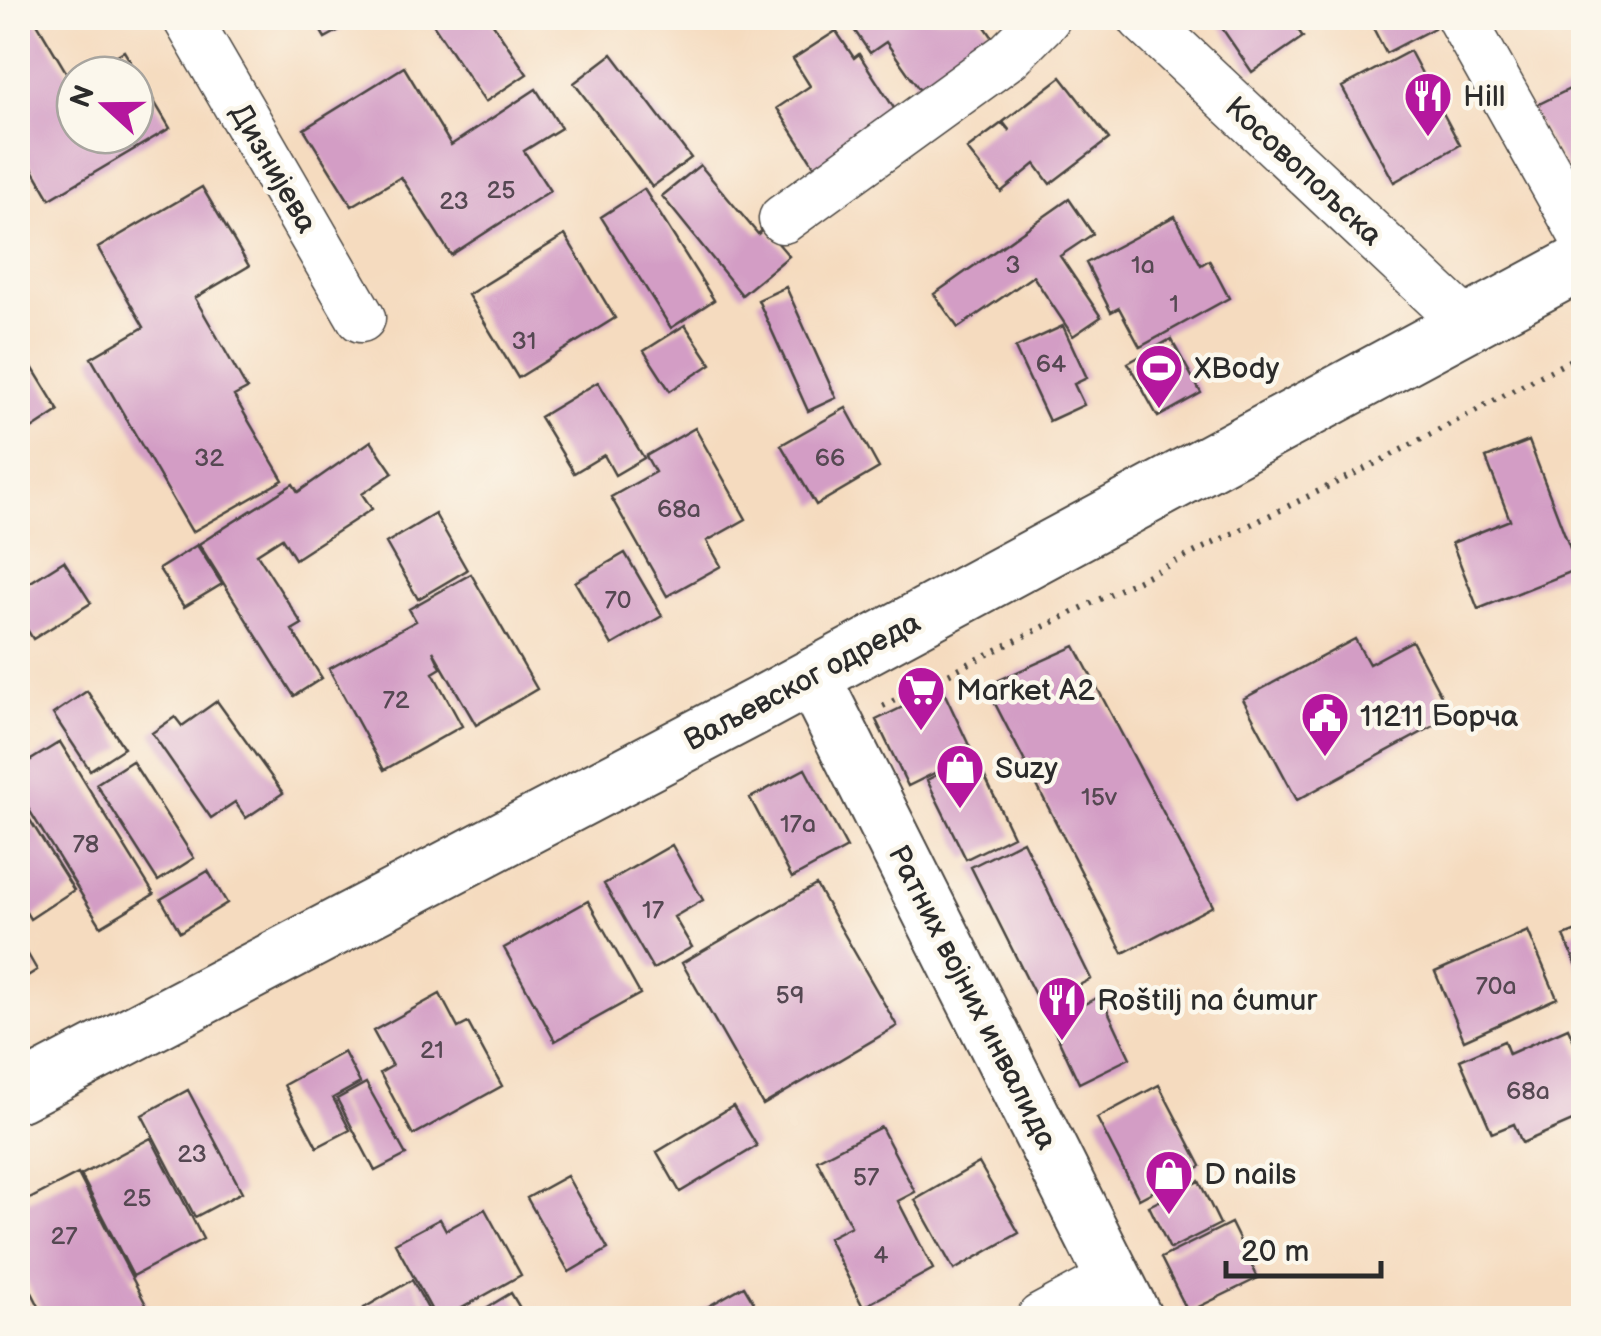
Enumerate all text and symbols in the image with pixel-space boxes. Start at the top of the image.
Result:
north arrow [55,55,155,155]
restaurant icon: Hill [1402,70,1454,138]
place label: Hill [1463,79,1505,115]
text: N [64,81,102,112]
street label: Косовопољска [1217,90,1390,254]
street label: Дизнијева [222,98,325,240]
house number: 25 [486,175,516,206]
house number: 23 [439,186,469,217]
house number: 3 [1005,250,1021,281]
house number: 1a [1131,250,1155,281]
house number: 1 [1169,289,1179,320]
house number: 31 [511,326,537,357]
sports icon: XBody [1133,342,1185,410]
house number: 64 [1036,349,1066,380]
place label: XBody [1193,351,1280,387]
house number: 32 [194,443,224,474]
house number: 66 [815,443,845,474]
house number: 68a [657,494,701,525]
house number: 70 [605,585,631,616]
street label: Ваљевског одреда [678,604,927,759]
supermarket icon: Market A2 [895,664,947,732]
place label: Market A2 [956,673,1095,709]
house number: 72 [382,685,410,716]
public building icon: 11211 Борча [1299,690,1351,758]
place label: 11211 Борча [1360,699,1519,735]
shop icon: Suzy [934,742,986,810]
place label: Suzy [995,751,1058,787]
house number: 15v [1081,782,1117,813]
house number: 17a [780,809,816,840]
house number: 78 [73,829,99,860]
street label: Ратних војних инвалида [880,839,1065,1156]
house number: 17 [642,895,665,926]
house number: 70a [1475,971,1517,1002]
restaurant icon: Roštilj na ćumur [1036,974,1088,1042]
house number: 59 [776,980,804,1011]
place label: Roštilj na ćumur [1097,983,1318,1019]
house number: 21 [420,1035,444,1066]
house number: 68a [1506,1076,1550,1107]
house number: 23 [177,1139,207,1170]
shop icon: D nails [1143,1148,1195,1216]
place label: D nails [1204,1157,1297,1193]
house number: 57 [853,1162,880,1193]
house number: 25 [122,1183,152,1214]
scale bar [1226,1216,1381,1278]
house number: 27 [50,1221,78,1252]
text: 20 m [1241,1234,1309,1270]
house number: 4 [873,1240,889,1271]

